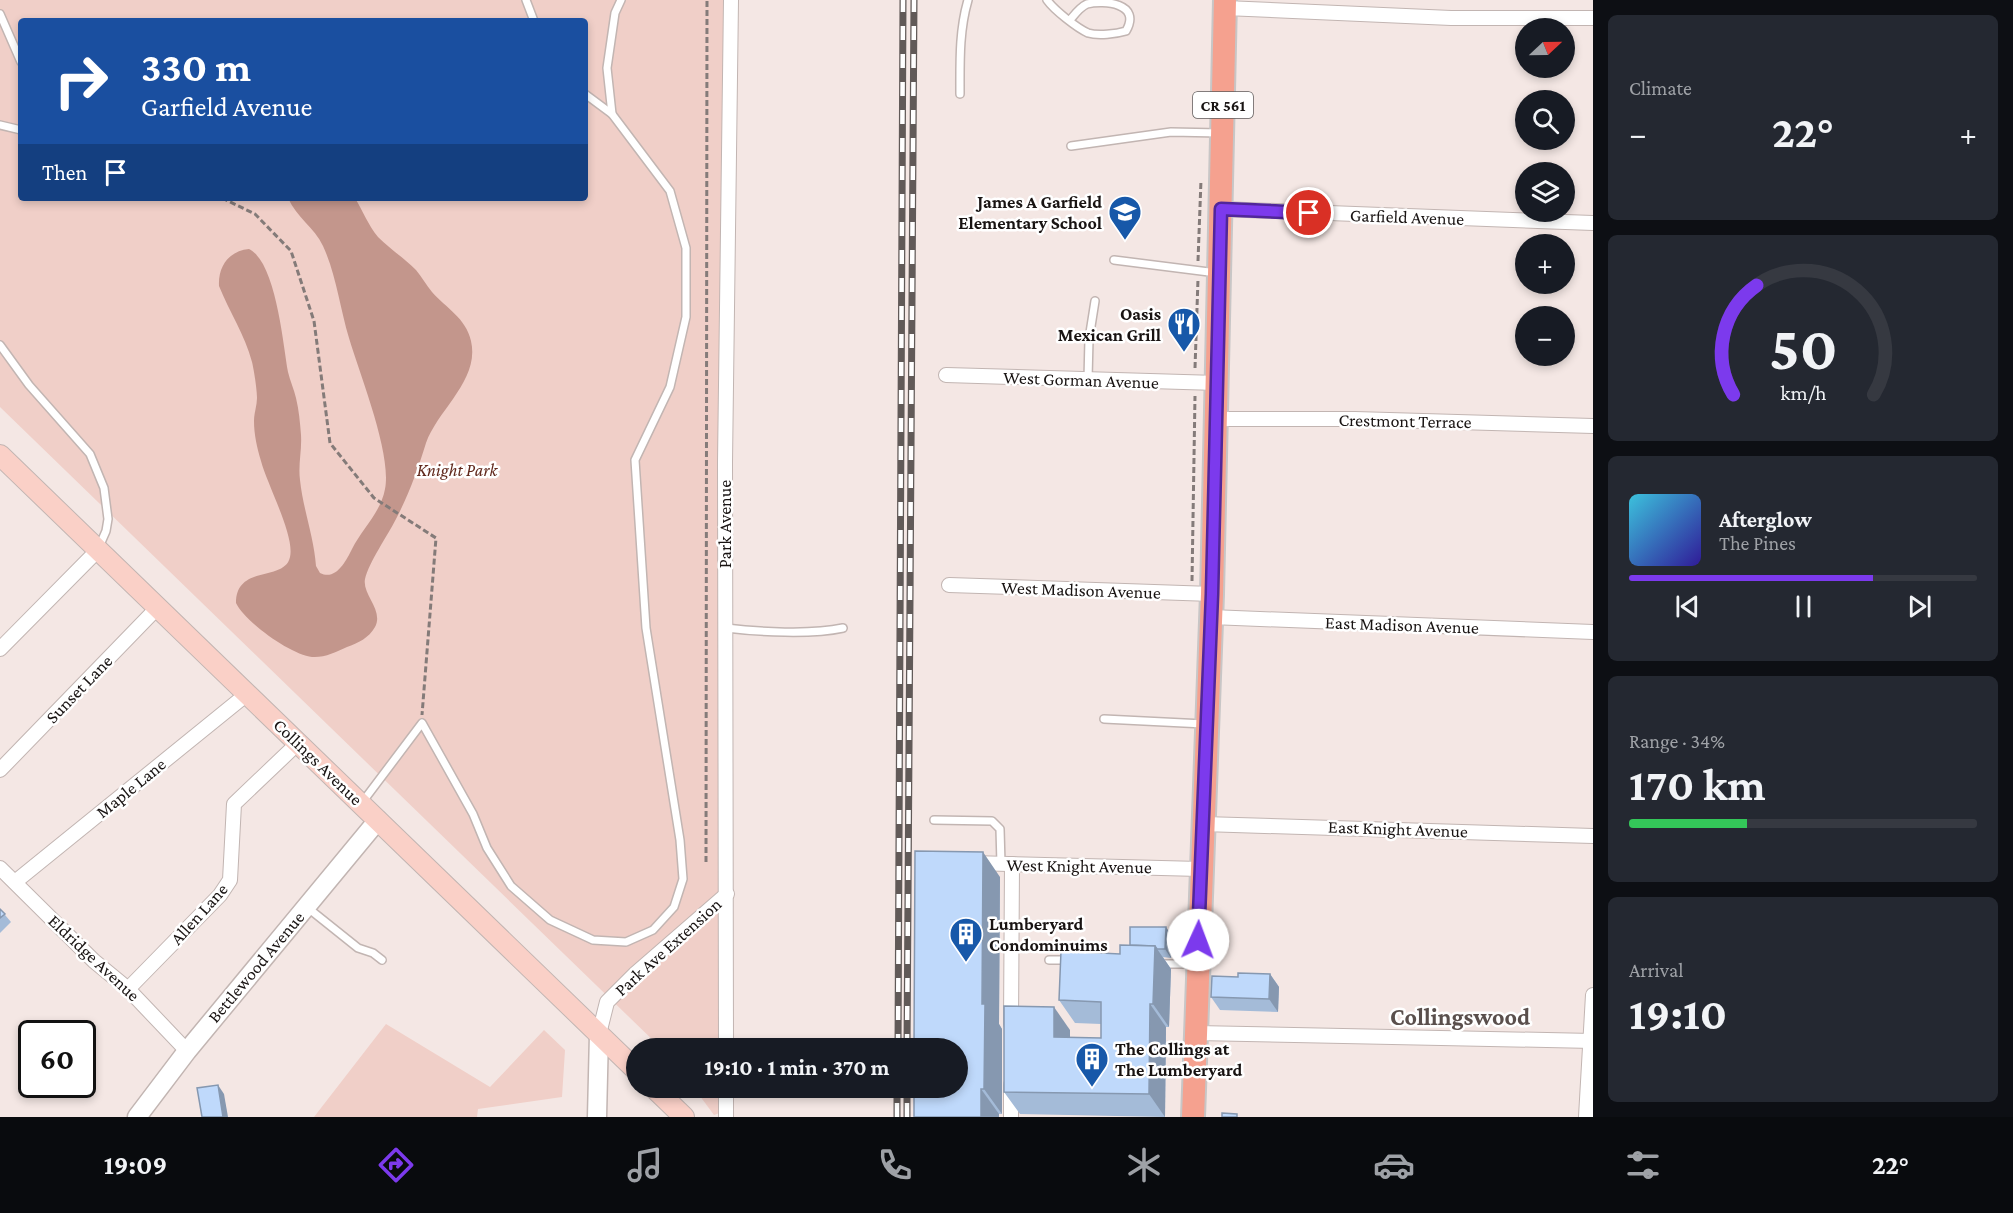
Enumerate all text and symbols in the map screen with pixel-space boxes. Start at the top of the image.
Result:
north arrow [1515,18,1575,78]
map controls [1515,18,1575,366]
icon: right [42,42,120,120]
text: 330 m [141,43,251,90]
text: Climate [1629,77,1692,99]
button: search [1515,90,1575,150]
text: Garfield Avenue [141,92,312,122]
road number: CR 561 [1193,92,1253,118]
text: 22° [1772,107,1834,157]
text: − [1629,115,1646,152]
text: + [1960,115,1977,152]
icon: arrive [99,156,132,189]
text: Then [42,160,87,185]
button: layers [1515,162,1575,222]
pin [1283,187,1334,238]
place label: James A Garfield Elementary School [958,192,1102,233]
school or university icon: James A Garfield Elementary School [1107,194,1143,241]
icon: arrive [1292,196,1325,229]
street label: Garfield Avenue [1350,205,1465,229]
button: + [1515,234,1575,294]
place label: Oasis Mexican Grill [1058,304,1161,345]
restaurant icon: Oasis Mexican Grill [1166,306,1202,353]
button: − [1515,306,1575,366]
text: 50 [1769,313,1837,382]
street label: West Gorman Avenue [1003,367,1159,393]
text: km/h [1780,382,1827,406]
street label: Crestmont Terrace [1338,410,1472,432]
park label: Knight Park [417,460,498,480]
street label: Park Avenue [715,480,735,568]
text: Afterglow [1719,507,1812,532]
text: The Pines [1719,532,1796,554]
street label: West Madison Avenue [1001,577,1161,603]
icon: previous [1671,590,1704,623]
icon: pause [1787,590,1820,623]
icon: next [1903,590,1936,623]
street label: East Madison Avenue [1325,612,1479,638]
street label: Sunset Lane [42,651,116,727]
street label: Collings Avenue [270,715,367,809]
text: Range · 34% [1629,730,1725,752]
street label: Maple Lane [92,754,170,822]
text: 170 km [1629,760,1766,810]
street label: East Knight Avenue [1328,817,1468,841]
street label: West Knight Avenue [1006,855,1152,877]
street label: Allen Lane [166,879,232,949]
street label: Park Ave Extension [611,894,726,1000]
street label: Bettlewood Avenue [204,907,308,1027]
position arrow [1166,908,1230,972]
street label: Eldridge Avenue [44,911,144,1005]
place label: Lumberyard Condominuims [989,914,1108,955]
building icon: Lumberyard Condominuims [948,916,984,963]
text: Arrival [1629,959,1683,981]
text: 19:10 [1629,989,1727,1039]
district label: Collingswood [1390,1003,1530,1030]
speed limit sign: 60 [18,1020,96,1098]
place label: The Collings at The Lumberyard [1115,1039,1242,1080]
building icon: The Collings at The Lumberyard [1074,1041,1110,1088]
text: 19:10 · 1 min · 370 m [705,1055,889,1080]
icon: directions [375,1144,417,1186]
icon: music [624,1144,666,1186]
icon: phone [874,1144,916,1186]
icon: climate [1123,1144,1165,1186]
icon: car [1373,1144,1415,1186]
icon: filters [1622,1144,1664,1186]
text: 19:09 [104,1150,167,1180]
text: 22° [1872,1150,1909,1180]

